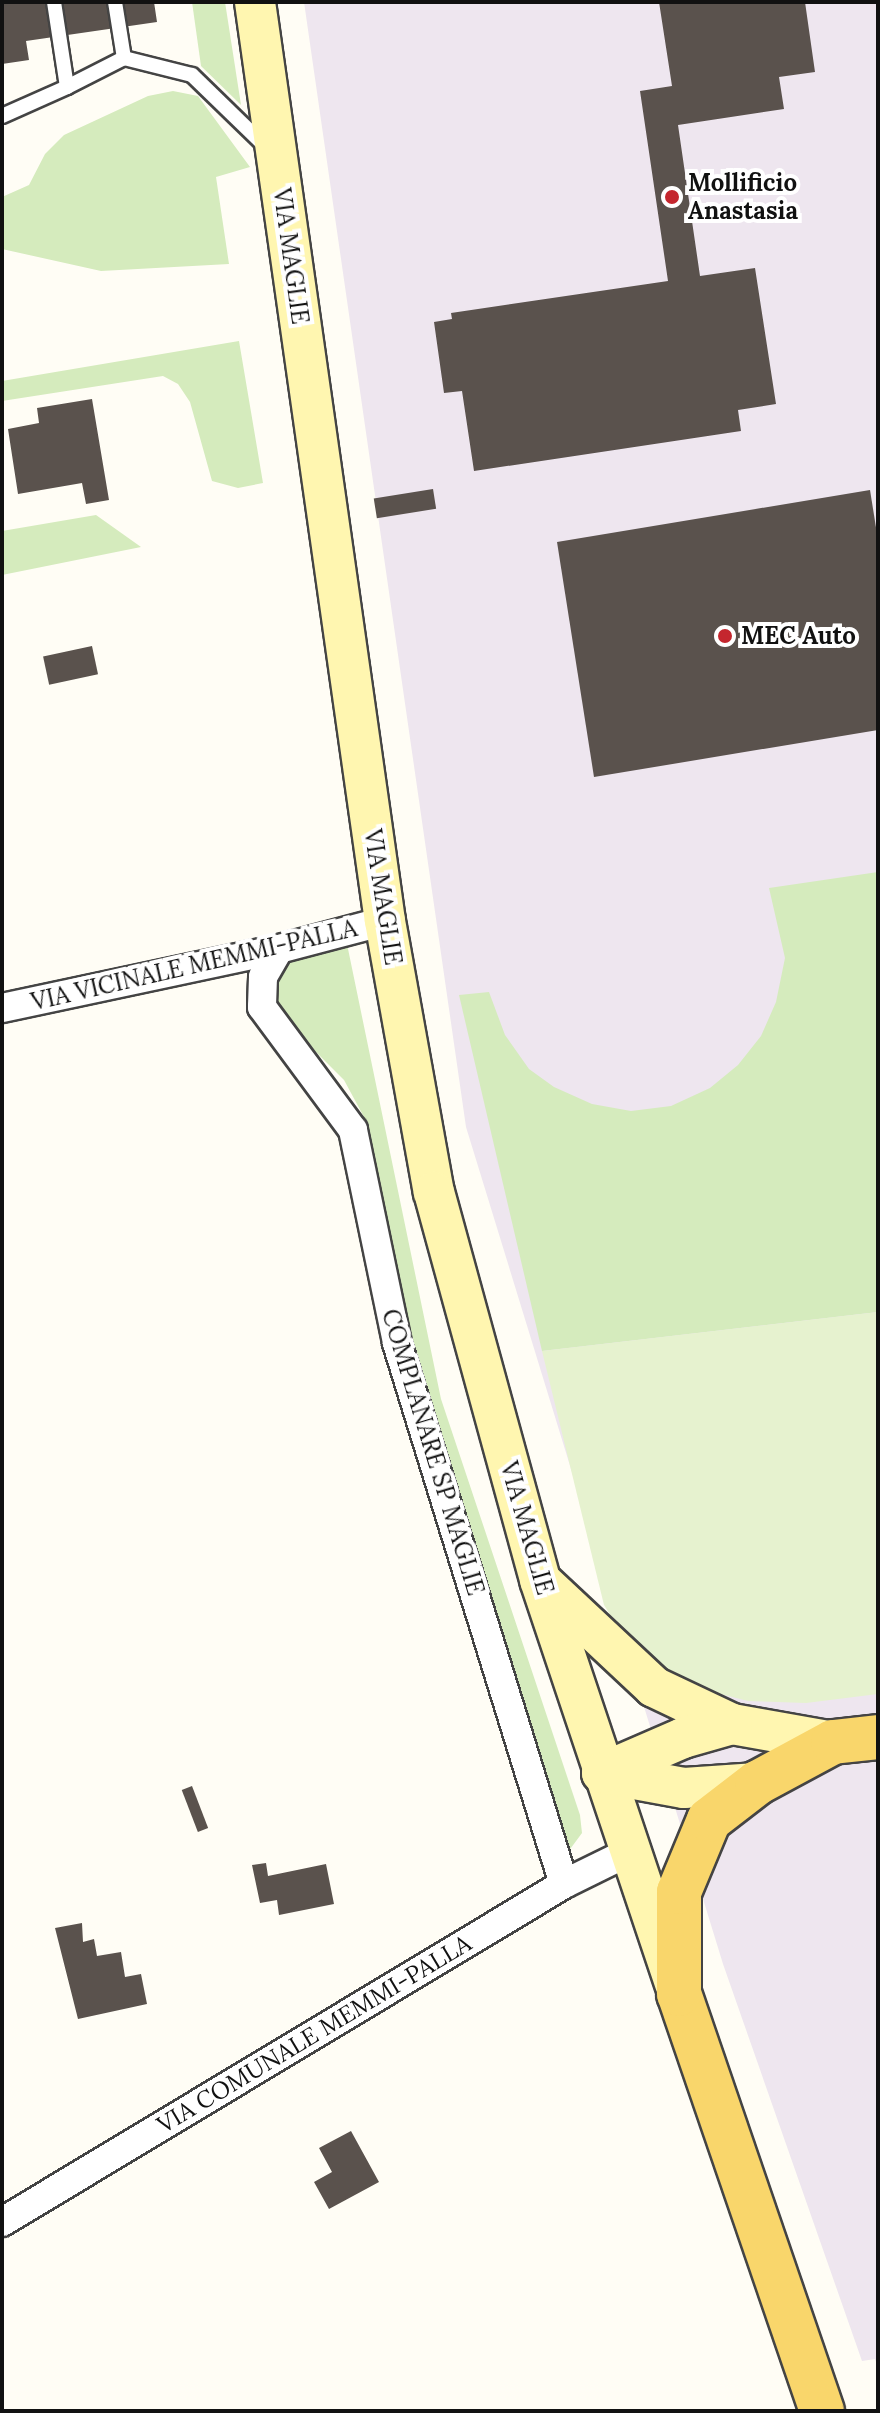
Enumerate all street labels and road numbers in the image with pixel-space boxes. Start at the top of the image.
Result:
street label: VIA MAGLIE [267,186,315,326]
street label: VIA MAGLIE [358,827,408,967]
street label: VIA VICINALE MEMMI-PALLA [28,913,360,1017]
street label: COMPLANARE SP MAGLIE [376,1305,490,1599]
street label: VIA MAGLIE [494,1458,560,1598]
street label: VIA COMUNALE MEMMI-PALLA [152,1929,476,2139]

